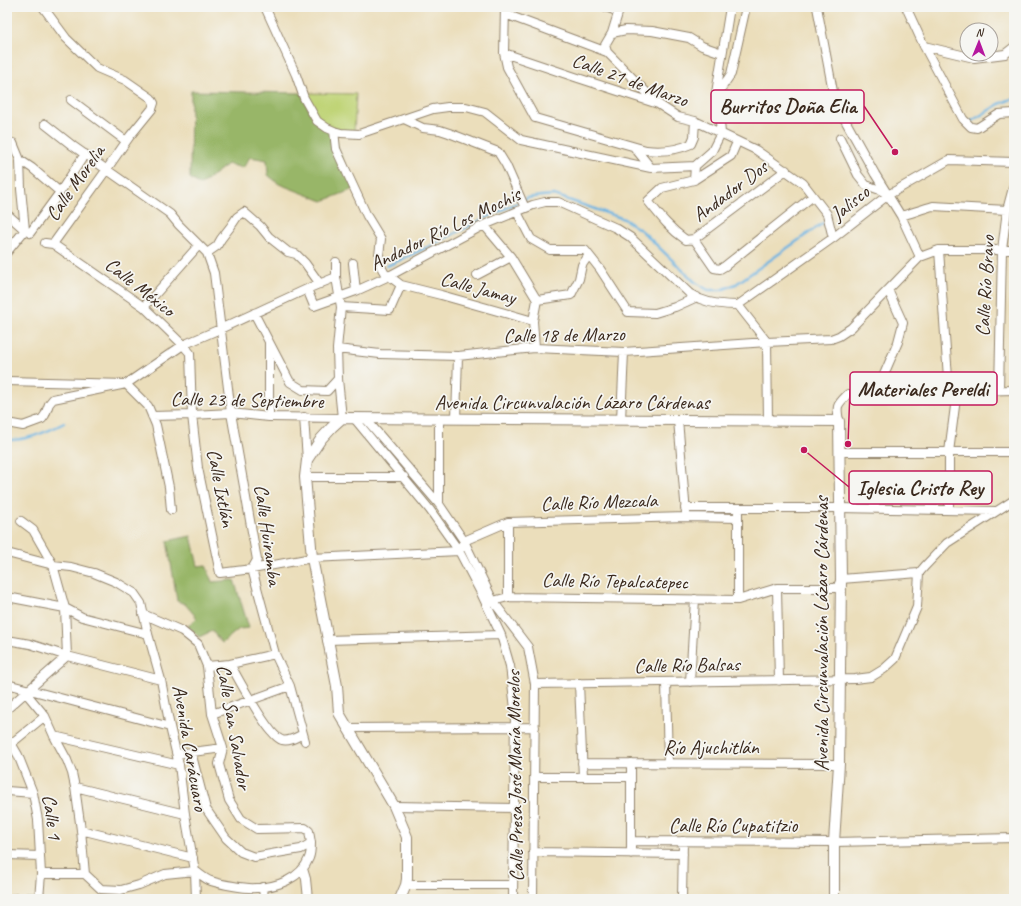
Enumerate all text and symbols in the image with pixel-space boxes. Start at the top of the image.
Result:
north arrow [959,22,999,62]
text: N [976,25,985,39]
street label: Calle 21 de Marzo [569,48,692,113]
callout: Burritos Doña Elia [711,90,864,123]
text: Burritos Doña Elia [720,93,859,119]
street label: Calle Morelia [40,139,111,226]
street label: Andador Dos [687,153,774,227]
street label: Jalisco [825,179,875,227]
street label: Andador Río Los Mochis [366,181,526,276]
street label: Calle Río Bravo [970,234,1000,337]
street label: Calle México [100,252,182,323]
street label: Calle Jamay [438,266,521,311]
street label: Calle 18 de Marzo [503,321,626,349]
callout: Materiales Pereldi [850,372,997,405]
text: Materiales Pereldi [858,376,991,402]
street label: Calle 23 de Septiembre [171,386,325,414]
street label: Avenida Circunvalación Lázaro Cárdenas [435,390,711,415]
street label: Calle Ixtlán [201,447,241,530]
callout: Iglesia Cristo Rey [849,471,992,504]
text: Iglesia Cristo Rey [857,475,985,501]
street label: Calle Huiramba [249,483,288,589]
street label: Calle Río Mezcala [540,487,659,517]
street label: Avenida Circunvalación Lázaro Cárdenas [809,495,834,771]
street label: Calle Río Tepalcatepec [542,567,689,595]
street label: Calle Río Balsas [634,652,742,678]
street label: Calle San Salvador [211,663,258,793]
street label: Calle Presa José María Morelos [501,668,529,882]
street label: Avenida Carácuaro [167,683,214,814]
street label: Río Ajuchitlán [663,735,760,760]
street label: Calle 1 [36,793,68,842]
street label: Calle Río Cupatitzio [669,813,798,838]

